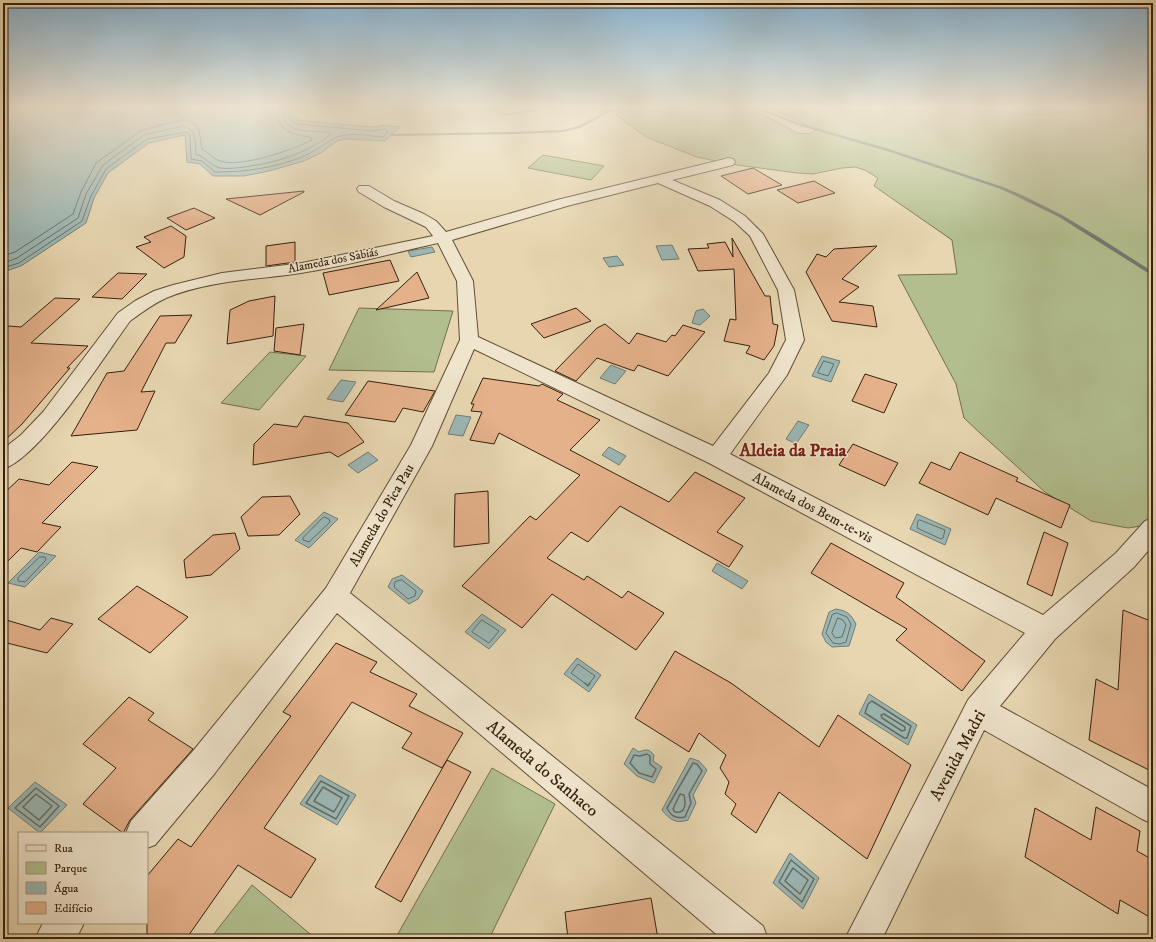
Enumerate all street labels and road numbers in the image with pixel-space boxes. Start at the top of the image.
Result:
street label: Alameda dos Sabiás [287,244,379,277]
street label: Alameda do Pica Pau [345,461,419,570]
street label: Alameda dos Bem-te-vis [749,468,876,547]
street label: Avenida Madri [925,706,991,805]
street label: Alameda do Sanhaco [482,716,603,822]

